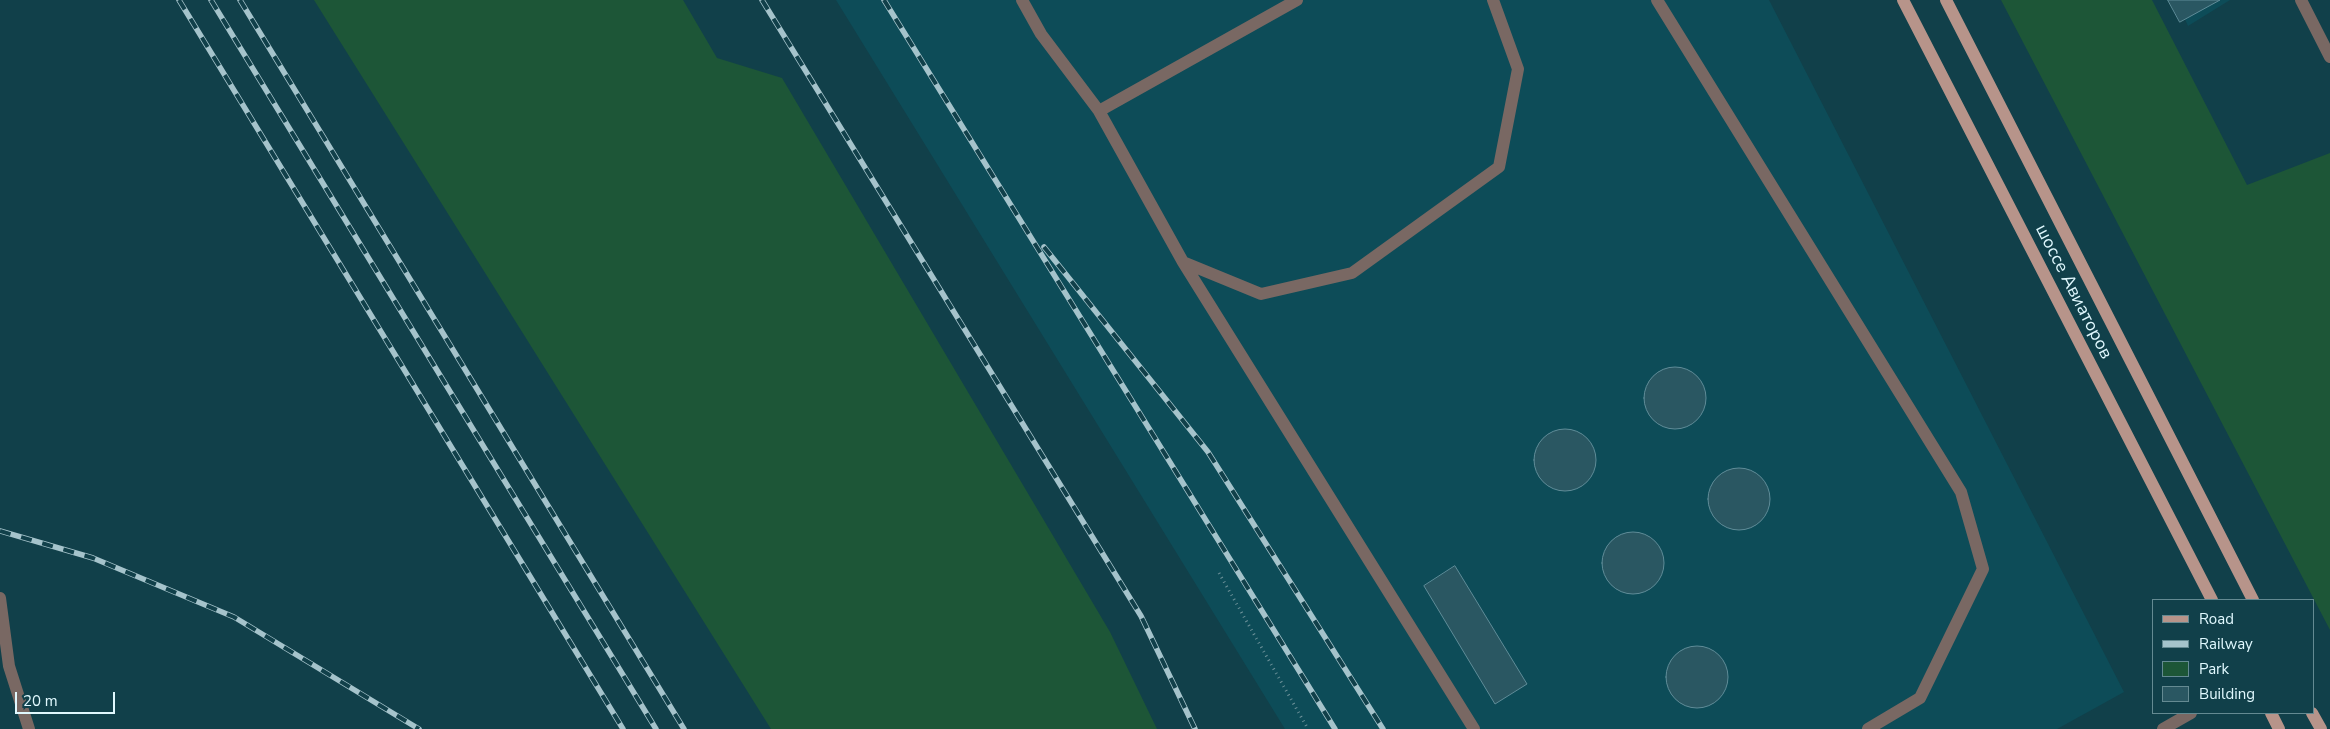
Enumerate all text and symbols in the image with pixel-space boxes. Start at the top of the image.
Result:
street label: шоссе Авиаторов [2030,221,2116,363]
legend [2152,599,2315,714]
text: Road [2199,609,2234,629]
text: Railway [2199,634,2253,654]
text: Park [2199,659,2229,679]
scale bar [18,682,118,714]
text: Building [2199,684,2255,704]
text: 20 m [23,691,58,711]

